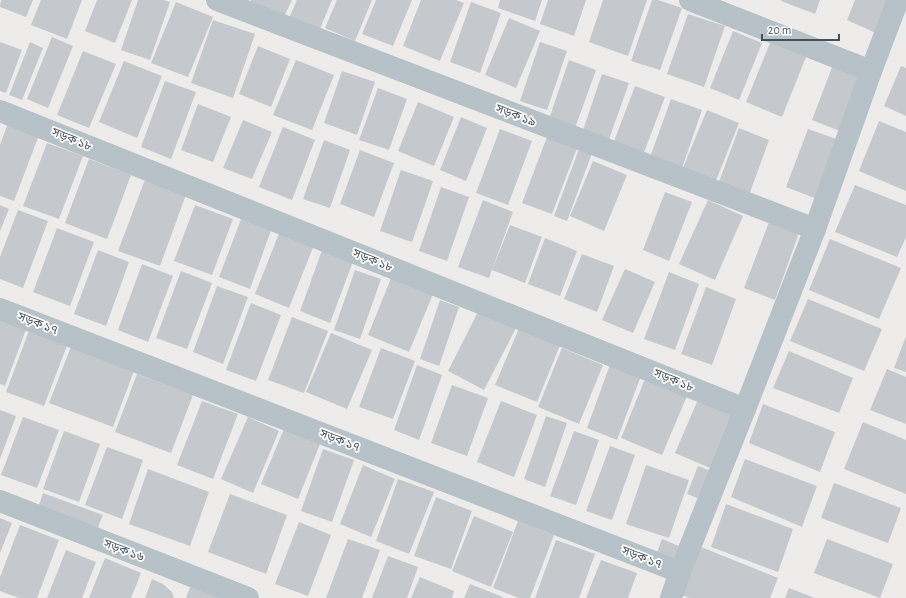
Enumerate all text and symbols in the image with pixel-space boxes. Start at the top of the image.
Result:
scale bar [762,16,839,42]
text: 20 m [768,24,791,36]
street label: সড়ক ১৯ [493,102,538,129]
street label: সড়ক ১৮ [49,125,94,153]
street label: সড়ক ১৮ [350,246,395,274]
street label: সড়ক ১৭ [15,310,60,337]
street label: সড়ক ১৮ [651,366,696,394]
street label: সড়ক ১৭ [317,427,362,454]
street label: সড়ক ১৬ [101,537,146,564]
street label: সড়ক ১৭ [619,544,664,571]

